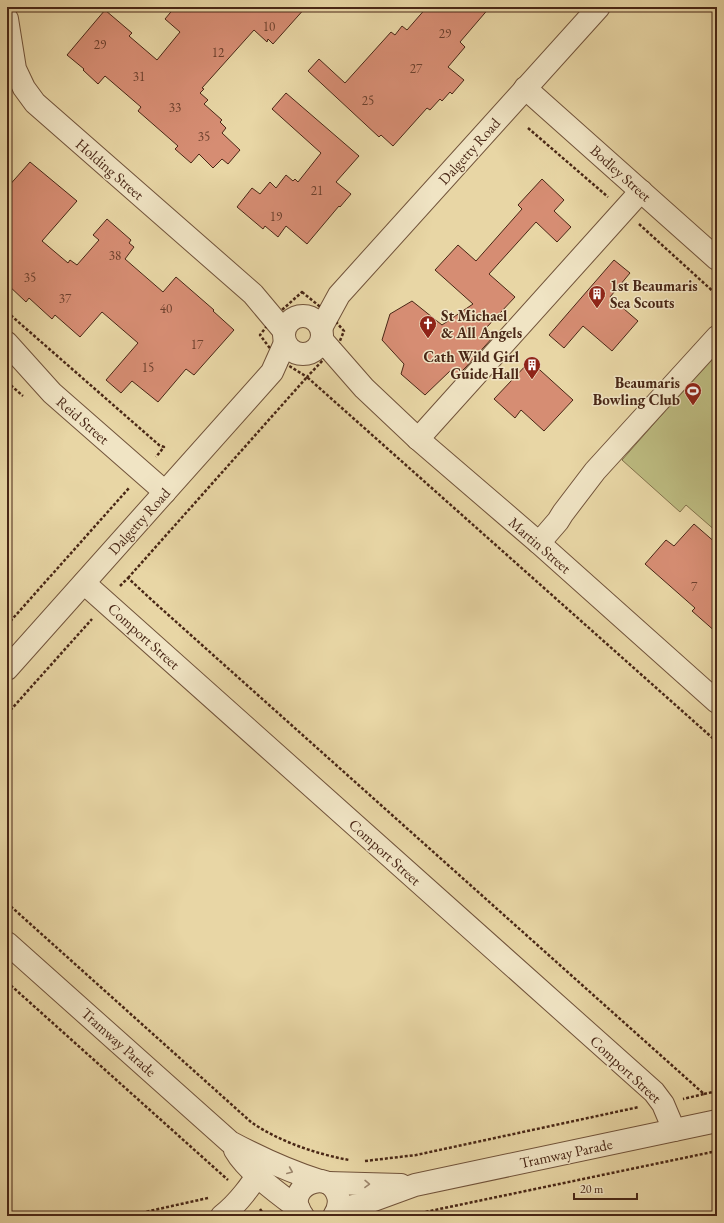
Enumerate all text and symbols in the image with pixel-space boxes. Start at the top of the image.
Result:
house number: 10 [263,18,275,35]
house number: 29 [439,25,452,42]
house number: 29 [94,36,107,53]
house number: 12 [212,44,225,61]
house number: 27 [410,60,423,77]
house number: 31 [133,68,145,85]
house number: 25 [362,92,374,109]
house number: 33 [169,99,181,116]
street label: Dalgetty Road [434,113,504,188]
house number: 35 [198,128,210,145]
street label: Holding Street [72,134,148,204]
street label: Bodley Street [586,141,656,206]
house number: 21 [311,182,323,199]
house number: 19 [270,208,283,225]
house number: 38 [109,247,121,264]
house number: 35 [24,269,36,286]
place label: 1st Beaumaris Sea Scouts [610,276,698,312]
building icon: 1st Beaumaris Sea Scouts [587,284,607,309]
house number: 37 [59,290,72,307]
house number: 40 [160,300,172,317]
place label: St Michael & All Angels [441,306,522,342]
church icon: St Michael & All Angels [418,314,438,339]
house number: 17 [191,336,204,353]
place label: Cath Wild Girl Guide Hall [424,347,520,383]
building icon: Cath Wild Girl Guide Hall [522,355,542,380]
house number: 15 [142,359,154,376]
place label: Beaumaris Bowling Club [593,373,680,409]
sports icon: Beaumaris Bowling Club [683,381,703,406]
street label: Reid Street [53,392,114,448]
street label: Dalgetty Road [104,483,174,558]
street label: Martin Street [505,513,575,577]
house number: 7 [691,578,698,595]
street label: Comport Street [104,599,184,674]
street label: Comport Street [345,815,425,890]
street label: Tramway Parade [78,1003,160,1081]
street label: Comport Street [586,1031,666,1107]
street label: Tramway Parade [518,1134,614,1172]
one-way arrow [286,1166,294,1174]
scale bar [574,1175,637,1201]
one-way arrow [364,1180,370,1188]
text: 20 m [580,1181,604,1197]

